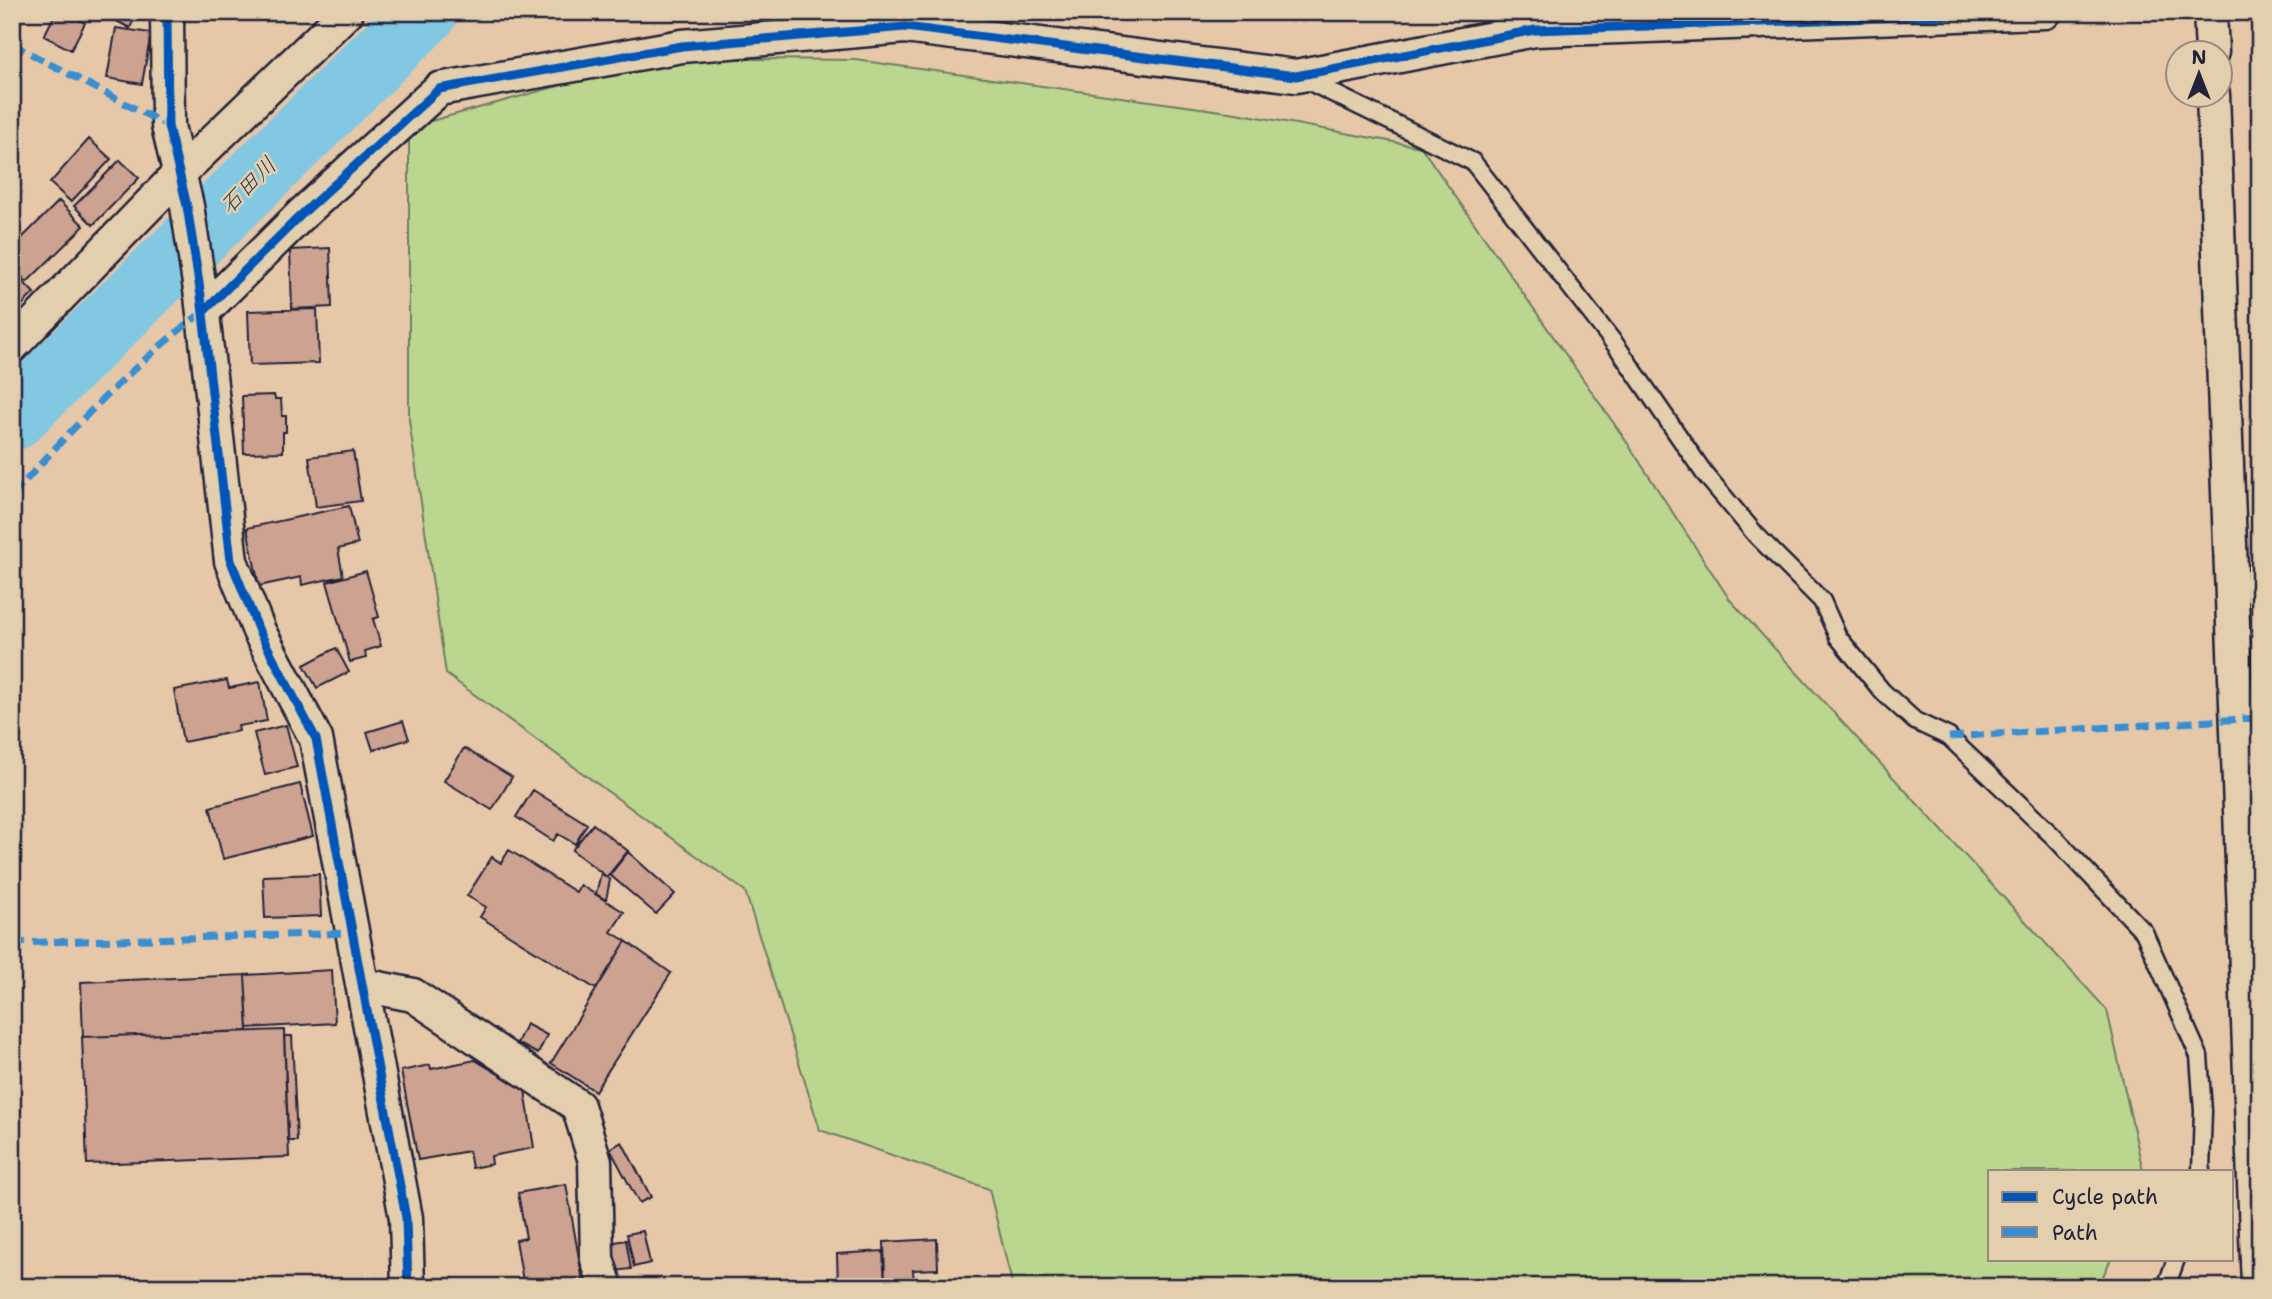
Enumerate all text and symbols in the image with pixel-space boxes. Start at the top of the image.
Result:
north arrow [2164,38,2234,108]
text: N [2191,45,2207,70]
water label: 石田川 [213,150,283,220]
legend [1988,1170,2234,1260]
text: Cycle path [2052,1183,2158,1211]
text: Path [2052,1219,2098,1247]

